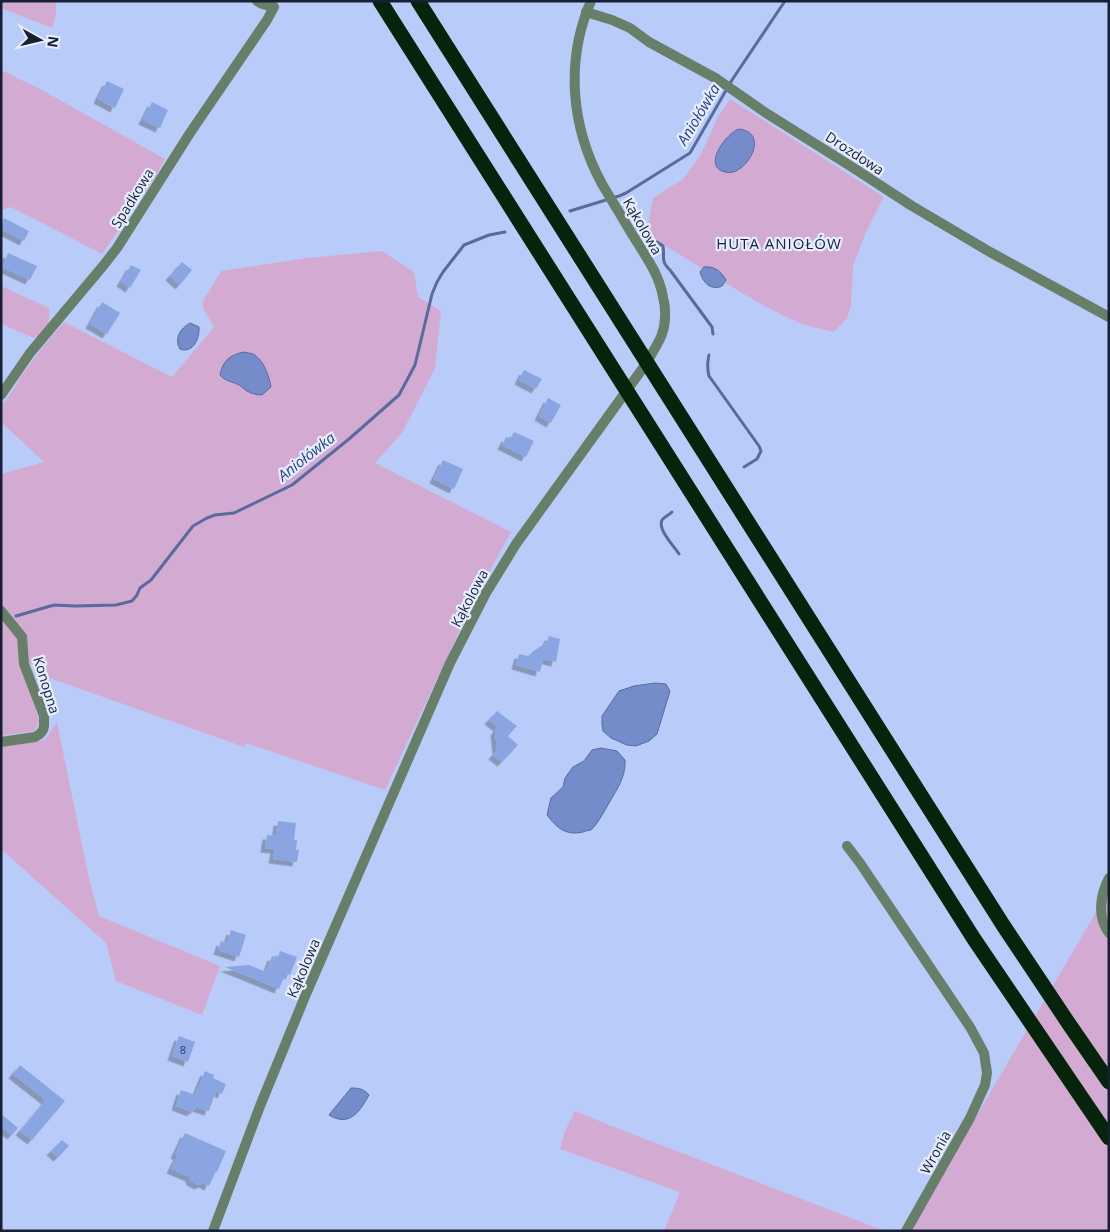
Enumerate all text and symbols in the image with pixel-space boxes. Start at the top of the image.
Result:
north arrow [15,15,65,65]
text: N [43,35,64,49]
water label: Aniołówka [671,79,724,149]
street label: Drozdowa [822,127,888,179]
street label: Spadkowa [106,165,158,231]
street label: Kąkolowa [619,194,667,258]
district label: HUTA ANIOŁÓW [716,233,842,253]
water label: Aniołówka [272,427,339,485]
street label: Kąkolowa [446,566,492,630]
street label: Konopna [29,654,65,716]
street label: Kąkolowa [282,935,324,1001]
house number: 8 [180,1042,186,1057]
street label: Wronia [915,1127,955,1177]

